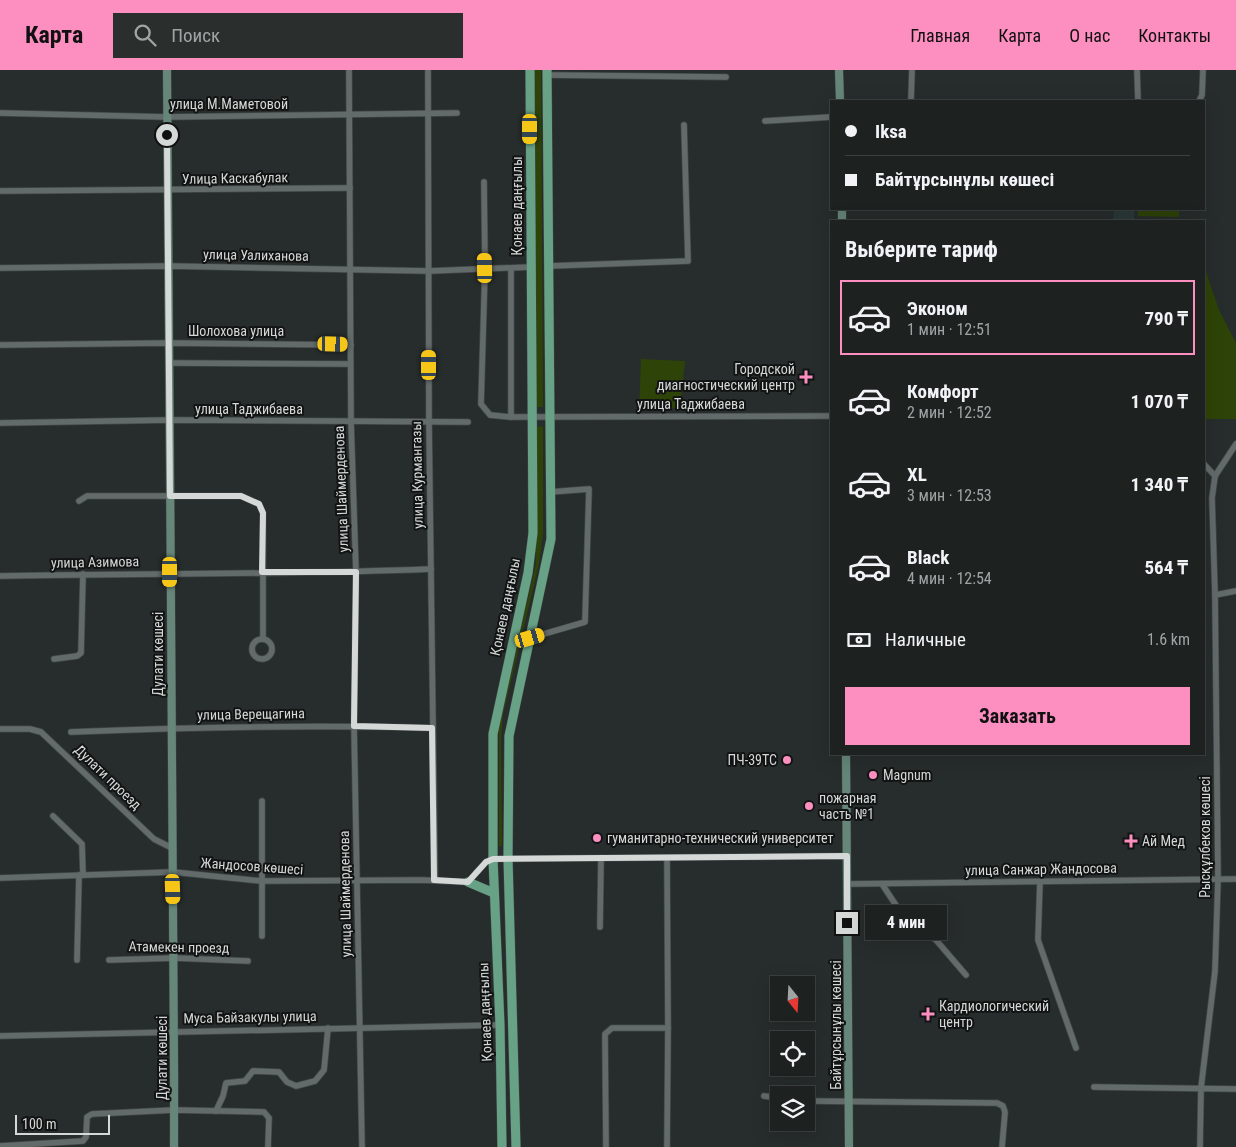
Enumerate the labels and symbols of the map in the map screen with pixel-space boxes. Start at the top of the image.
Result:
street label: улица М.Маметовой [170,96,288,112]
car [522,114,537,144]
route start [156,124,178,146]
street label: Қонаев даңғылы [509,156,525,256]
street label: Улица Каскабулак [182,169,288,187]
street label: улица Уалиханова [203,246,309,264]
car [477,253,492,283]
street label: Шолохова улица [188,323,284,339]
car [317,336,348,352]
car [421,350,436,380]
place label: Городской диагностический центр [657,361,795,393]
marker: Городской диагностический центр [799,370,813,384]
street label: улица Таджибаева [637,396,745,412]
street label: улица Таджибаева [195,401,303,417]
street label: улица Курмангазы [408,421,426,529]
street label: улица Шаймерденова [331,425,351,553]
street label: улица Азимова [51,553,139,571]
car [162,557,177,587]
street label: Қонаев даңғылы [487,557,523,657]
street label: Дулати көшесі [150,612,166,696]
car [513,627,546,649]
street label: улица Верещагина [197,705,305,723]
street label: Дулати проезд [71,741,145,813]
place label: ПЧ-39ТС [728,752,777,768]
marker: ПЧ-39ТС [781,754,793,766]
place label: Magnum [883,767,931,783]
marker: Magnum [867,769,879,781]
street label: Рысқұлбеков көшесі [1197,776,1213,898]
place label: пожарная часть №1 [819,790,876,822]
marker: пожарная часть №1 [803,800,815,812]
place label: гуманитарно-технический университет [607,830,834,846]
street label: улица Шаймерденова [336,831,354,957]
marker: гуманитарно-технический университет [591,832,603,844]
place label: Ай Мед [1142,833,1186,849]
marker: Ай Мед [1124,834,1138,848]
street label: Жандосов көшесі [200,854,304,878]
street label: улица Санжар Жандосова [965,860,1117,878]
car [164,874,181,904]
callout: 4 мин [864,906,947,940]
route end [836,912,858,934]
street label: Атамекен проезд [128,938,230,956]
street label: Байтұрсынұлы көшесі [828,960,844,1090]
street label: Қонаев даңғылы [475,962,495,1062]
north arrow [770,976,815,1021]
place label: Кардиологический центр [939,998,1049,1030]
marker: Кардиологический центр [921,1007,935,1021]
street label: Муса Байзакулы улица [183,1008,317,1026]
street label: Дулати көшесі [154,1016,170,1100]
scale bar [15,1112,110,1135]

